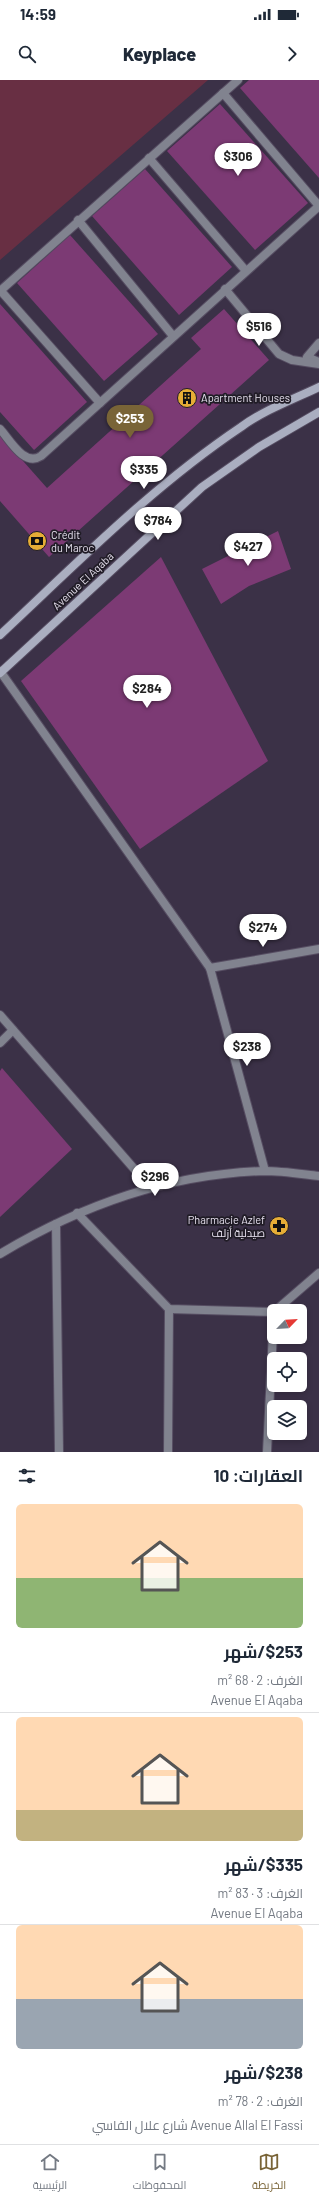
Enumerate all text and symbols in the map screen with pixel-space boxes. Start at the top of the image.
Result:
text: 14:59 [20,5,56,23]
icon: search [16,43,38,65]
text: Keyplace [123,43,196,65]
icon: forward [281,43,303,65]
pin: $306 [214,143,262,177]
text: $306 [224,148,252,164]
pin: $516 [235,313,283,347]
text: $516 [246,318,272,334]
building icon: Apartment Houses [176,387,198,409]
place label: Apartment Houses [201,391,290,404]
pin: $253 [106,405,154,439]
text: $253 [116,410,144,426]
pin: $335 [120,456,168,490]
text: $335 [130,461,158,477]
pin: $784 [134,507,182,541]
text: $784 [144,512,172,528]
place label: Crédit du Maroc [51,528,95,554]
bank icon: Crédit du Maroc [26,530,48,552]
pin: $427 [224,533,272,567]
text: $427 [233,538,263,554]
street label: Avenue El Aqaba [50,549,116,612]
pin: $284 [123,675,171,709]
text: $284 [132,680,162,696]
pin: $274 [239,914,287,948]
text: $274 [248,919,278,935]
pin: $238 [223,1033,271,1067]
text: $238 [233,1038,261,1054]
pin: $296 [131,1163,179,1197]
text: $296 [141,1168,169,1184]
place label: Pharmacie Azlef صيدلية أزلف [188,1213,265,1240]
pharmacy icon: Pharmacie Azlef صيدلية أزلف [268,1215,290,1237]
north arrow [267,1304,307,1344]
map controls [267,1304,307,1440]
button: locate [267,1352,307,1392]
button: layers [267,1400,307,1440]
icon: filters [16,1465,38,1487]
text: العقارات: 10 [214,1465,303,1485]
icon: home [124,1530,196,1602]
text: $253/شهر [224,1641,303,1661]
text: الغرف: 2 · 68 m² [217,1672,303,1688]
text: Avenue El Aqaba [210,1692,303,1708]
icon: home [124,1743,196,1815]
text: $335/شهر [224,1854,303,1874]
text: الغرف: 3 · 83 m² [218,1885,303,1901]
text: Avenue El Aqaba [210,1905,303,1921]
icon: home [124,1951,196,2023]
text: $238/شهر [224,2062,303,2082]
text: الغرف: 2 · 78 m² [218,2093,303,2109]
text: Avenue Allal El Fassi شارع علال الفاسي [92,2117,303,2133]
tab: الرئيسية [33,2151,67,2195]
tab: المحفوظات [133,2151,186,2195]
tab: الخريطة [252,2151,286,2195]

